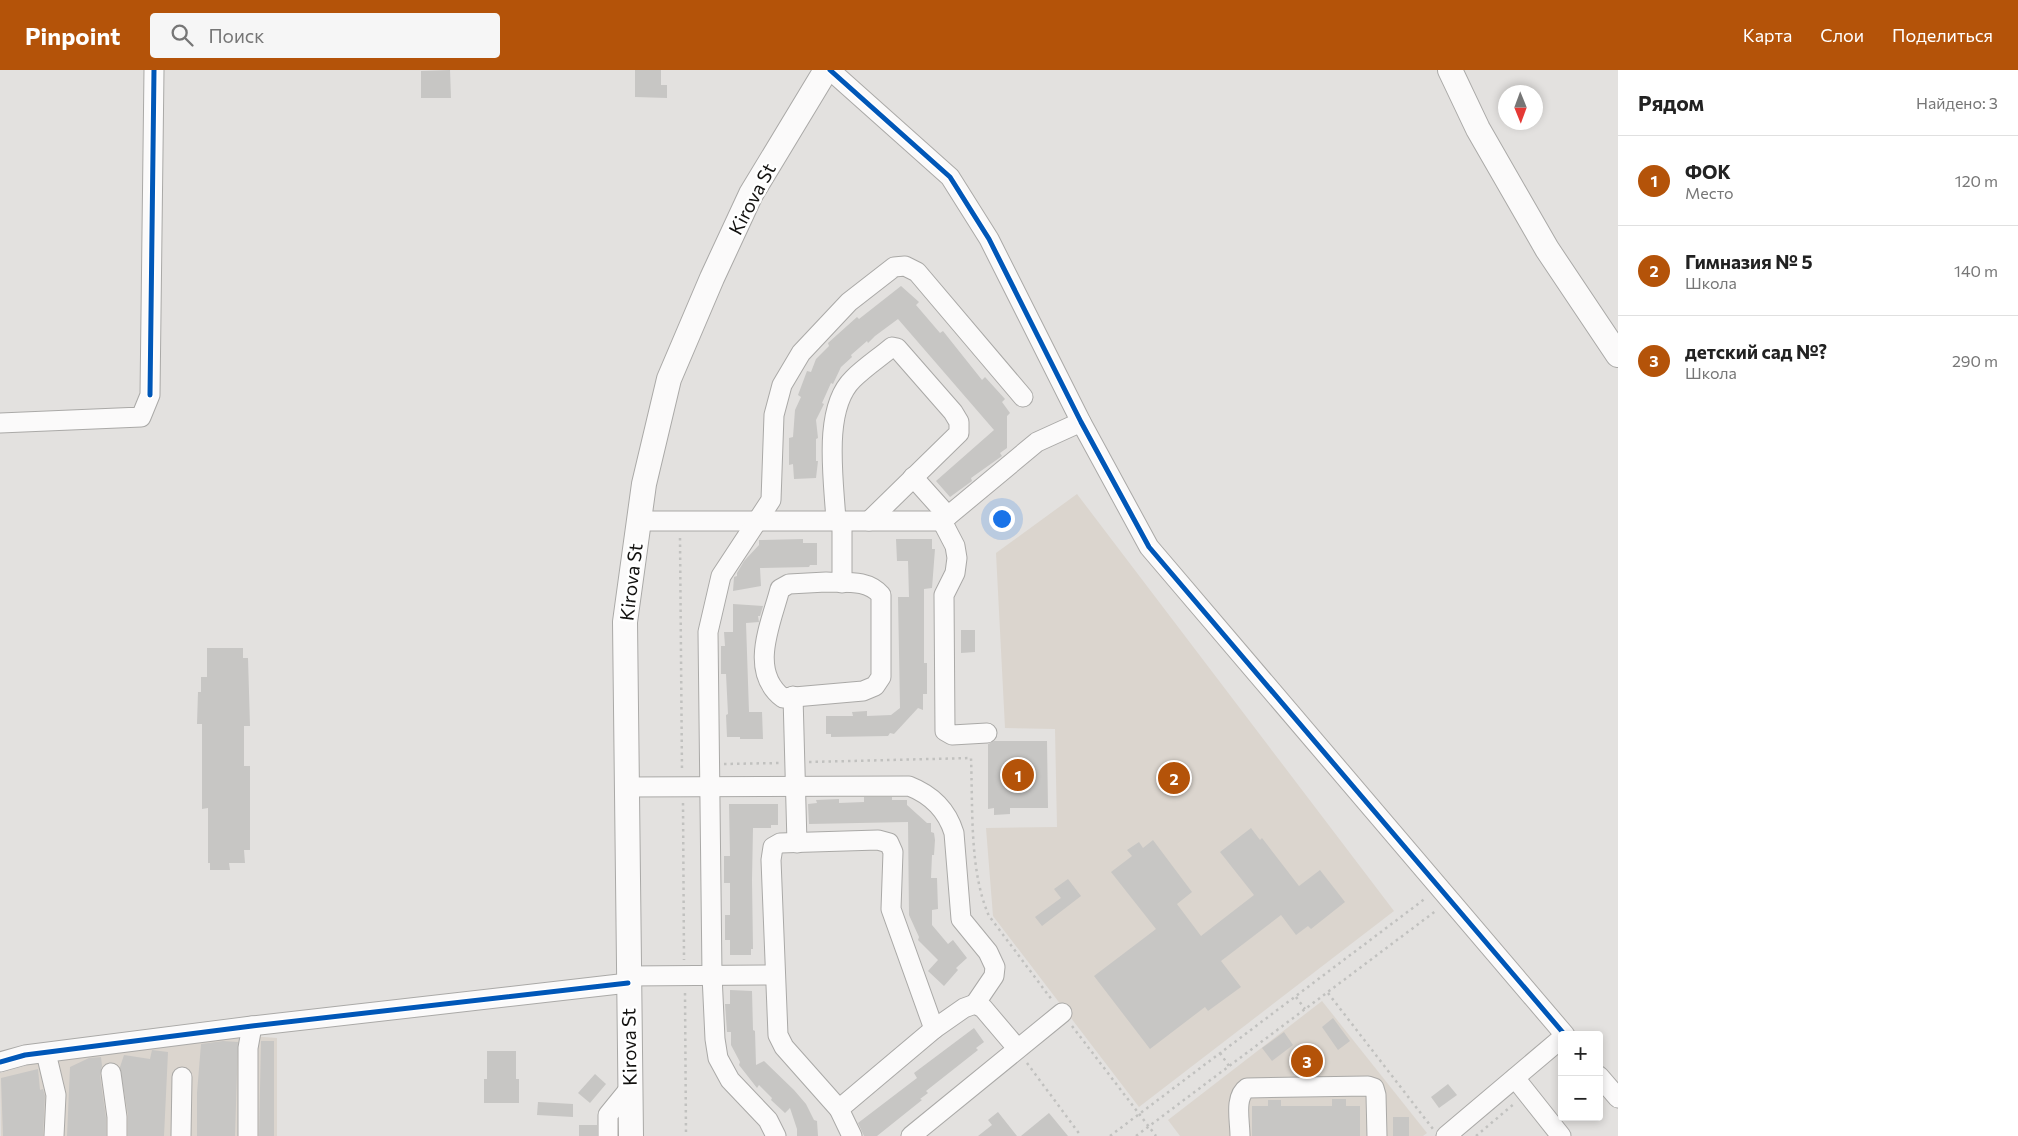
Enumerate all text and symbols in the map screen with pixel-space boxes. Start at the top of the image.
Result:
search box [150,13,500,58]
text: Pinpoint [25,21,120,50]
icon: search [168,21,196,49]
text: Поиск [208,24,264,47]
text: Карта [1743,24,1792,46]
text: Слои [1820,24,1864,46]
text: Поделиться [1892,24,1993,46]
north arrow [1498,85,1543,130]
text: Рядом [1638,90,1704,115]
text: Найдено: 3 [1916,93,1998,112]
street label: Kirova St [723,159,780,239]
text: ФОК [1685,160,1731,183]
text: 1 [1650,171,1658,190]
text: 120 m [1955,171,1998,190]
text: Место [1685,183,1734,202]
text: Гимназия № 5 [1685,250,1813,273]
text: 2 [1649,261,1659,280]
text: 140 m [1954,261,1998,280]
text: Школа [1685,273,1737,292]
text: детский сад №? [1685,340,1827,363]
text: 3 [1649,351,1659,370]
text: 290 m [1952,351,1998,370]
text: Школа [1685,363,1737,382]
your location [989,506,1015,532]
street label: Kirova St [614,542,647,622]
pin: 1 [1002,756,1034,794]
pin: 2 [1158,759,1190,797]
street label: Kirova St [616,1008,641,1086]
map controls [1558,1031,1603,1121]
button: + [1558,1031,1603,1076]
pin: 3 [1291,1042,1323,1080]
button: − [1558,1076,1603,1121]

